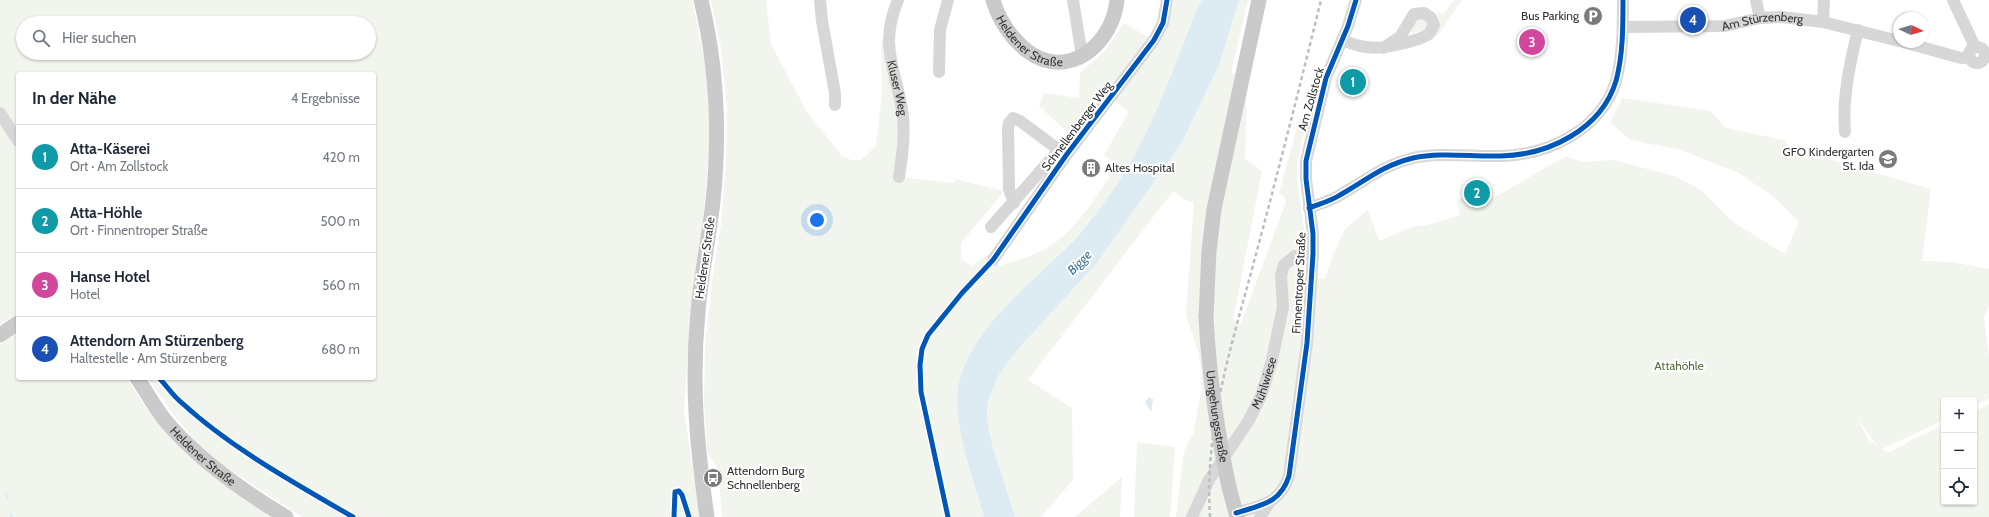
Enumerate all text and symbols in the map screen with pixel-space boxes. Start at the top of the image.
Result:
parking icon: Bus Parking [1582,5,1604,27]
pin: 4 [1680,5,1706,35]
place label: Bus Parking [1521,8,1580,23]
street label: Am Stürzenberg [1720,9,1805,34]
north arrow [1893,12,1929,48]
street label: Heldener Straße [993,13,1063,69]
search box [16,16,376,60]
icon: search [30,27,52,49]
pin: 3 [1519,27,1545,57]
text: Hier suchen [62,29,137,47]
street label: Kluser Weg [884,59,911,118]
street label: Am Zollstock [1294,65,1327,132]
pin: 1 [1340,67,1366,97]
street label: Schnellenberger Weg [1038,77,1116,174]
text: In der Nähe [32,88,116,108]
text: 4 Ergebnisse [291,90,360,106]
text: Atta-Käserei [70,140,150,158]
place label: GFO Kindergarten St. Ida [1783,144,1874,173]
school or university icon: GFO Kindergarten St. Ida [1877,148,1899,170]
text: 1 [43,149,47,165]
text: 420 m [322,149,360,165]
building icon: Altes Hospital [1080,157,1102,179]
text: Ort · Am Zollstock [70,158,168,174]
place label: Altes Hospital [1105,160,1175,175]
pin: 2 [1464,178,1490,208]
text: Atta-Höhle [70,204,142,222]
your location [807,210,827,230]
text: 2 [42,213,48,229]
text: 500 m [320,213,360,229]
street label: Heldener Straße [691,216,718,300]
text: Ort · Finnentroper Straße [70,222,208,238]
street label: Finnentroper Straße [1288,232,1309,334]
water label: Bigge [1063,246,1095,278]
text: Hanse Hotel [70,268,150,286]
text: 3 [41,277,49,293]
text: 560 m [322,277,360,293]
text: Hotel [70,286,100,302]
text: Attendorn Am Stürzenberg [70,332,243,350]
text: 4 [41,341,49,357]
text: 680 m [321,341,360,357]
text: Haltestelle · Am Stürzenberg [70,350,227,366]
street label: Mühlwiese [1248,355,1279,411]
park label: Attahöhle [1654,358,1704,373]
street label: Umgehungsstraße [1203,369,1232,464]
map controls [1941,397,1977,505]
button: + [1941,397,1977,433]
street label: Heldener Straße [167,423,239,489]
button: − [1941,433,1977,469]
place label: Attendorn Burg Schnellenberg [727,463,806,492]
bus stop icon: Attendorn Burg Schnellenberg [702,467,724,489]
button: locate [1941,469,1977,505]

